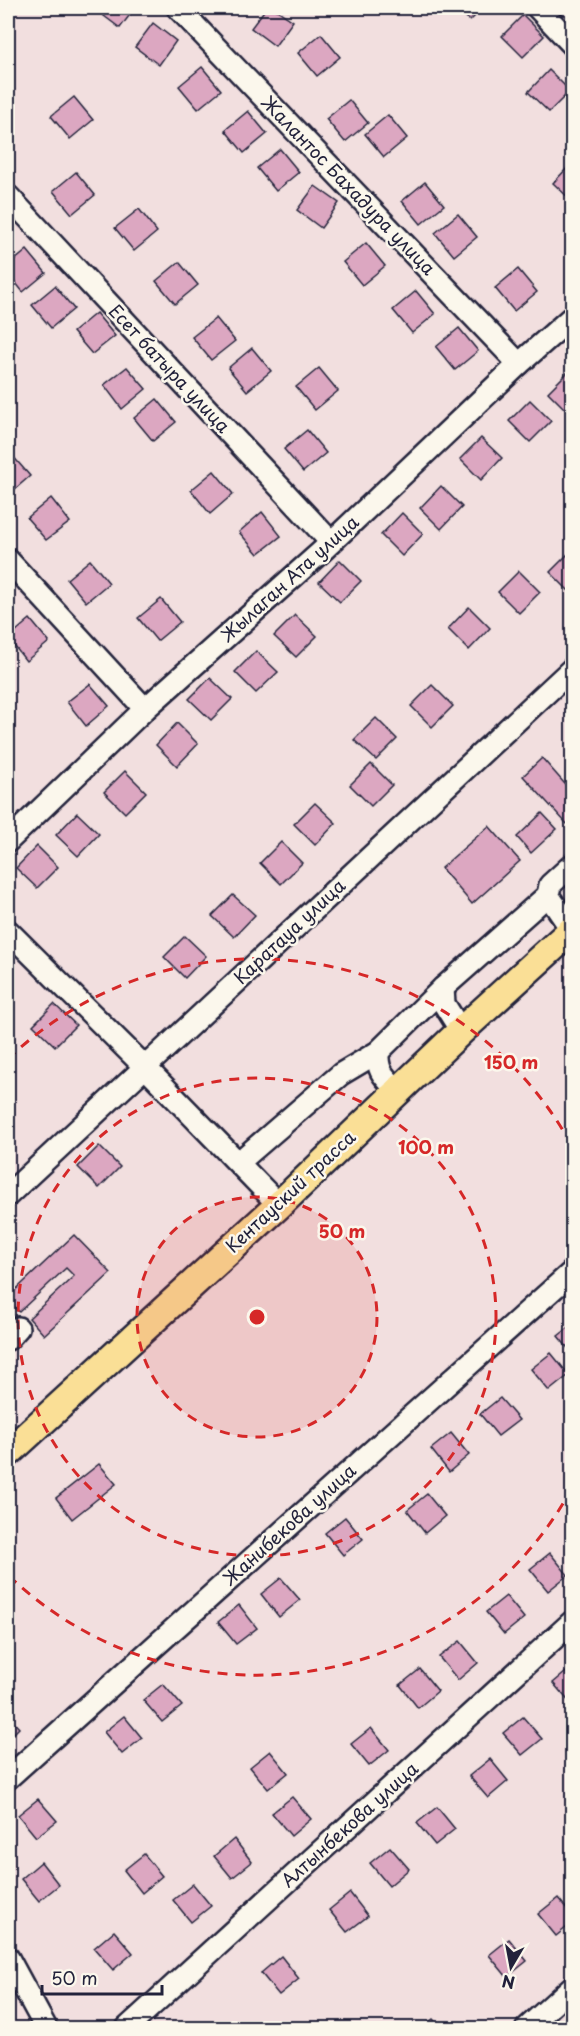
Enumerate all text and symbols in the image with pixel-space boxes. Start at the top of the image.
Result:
street label: Жалантос Бахадура улица [255,89,443,281]
street label: Есет батыра улица [103,298,237,439]
street label: Жылаган Ата улица [214,508,365,647]
street label: Каратауа улица [227,872,351,990]
text: 150 m [484,1048,538,1075]
street label: Кентауский трасса [219,1123,362,1258]
text: 100 m [398,1133,454,1160]
text: 50 m [319,1217,365,1244]
centre of rings [247,1307,267,1327]
street label: Жанибекова улица [216,1456,362,1592]
street label: Алтынбекова улица [274,1754,424,1893]
north arrow [481,1937,541,1997]
scale bar [42,1958,162,1996]
text: 50 m [51,1964,98,1991]
text: N [500,1970,517,1996]

